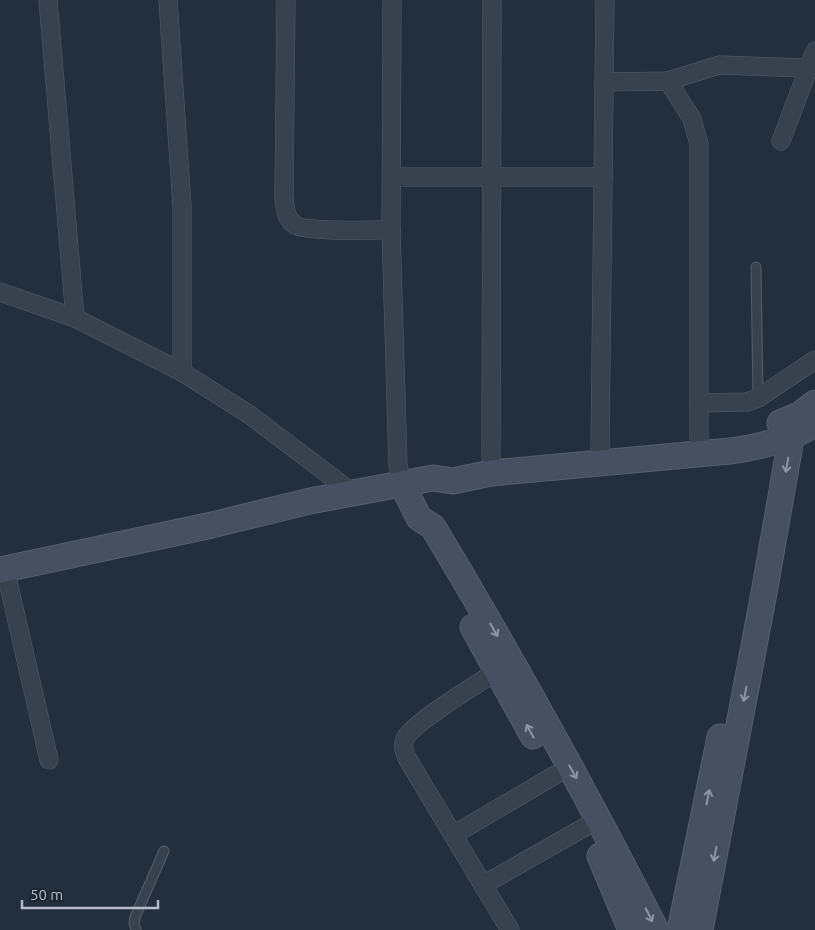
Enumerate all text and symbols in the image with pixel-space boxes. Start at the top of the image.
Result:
one-way arrow [782,457,792,473]
one-way arrow [489,622,499,636]
one-way arrow [740,686,750,702]
one-way arrow [525,724,535,738]
one-way arrow [568,764,578,778]
one-way arrow [704,789,713,805]
one-way arrow [710,845,720,861]
scale bar [22,878,159,910]
text: 50 m [30,886,63,903]
one-way arrow [644,908,654,923]

